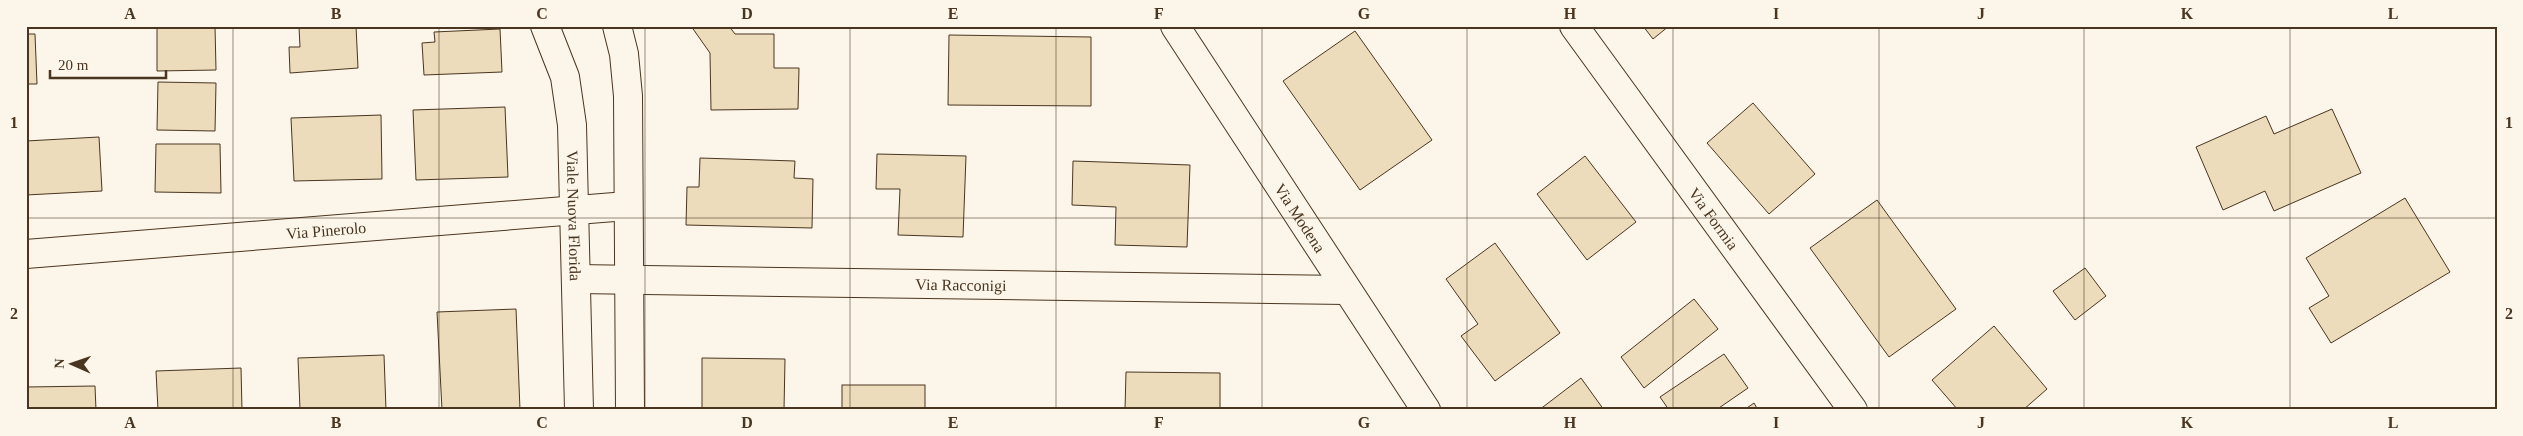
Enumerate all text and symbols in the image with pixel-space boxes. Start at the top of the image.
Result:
text: A [124,5,136,22]
text: B [331,5,342,22]
text: C [536,5,548,22]
text: D [741,5,753,22]
text: E [948,5,958,22]
text: F [1154,5,1164,22]
text: G [1358,5,1371,22]
text: H [1564,5,1577,22]
text: I [1773,5,1779,22]
text: J [1977,5,1985,22]
text: K [2181,5,2194,22]
text: L [2388,5,2398,22]
scale bar [50,48,166,80]
text: 20 m [58,57,89,73]
text: 1 [10,114,18,131]
text: 1 [2505,114,2513,131]
street label: Viale Nuova Florida [564,150,584,281]
street label: Via Modena [1271,180,1328,256]
street label: Via Formia [1685,185,1742,253]
street label: Via Pinerolo [285,219,367,242]
street label: Via Racconigi [915,276,1007,295]
text: 2 [10,305,18,322]
text: 2 [2505,305,2513,322]
north arrow [48,338,98,388]
text: N [52,358,67,369]
text: A [124,414,136,431]
text: B [331,414,342,431]
text: C [536,414,548,431]
text: D [741,414,753,431]
text: E [948,414,958,431]
text: F [1154,414,1164,431]
text: G [1358,414,1371,431]
text: H [1564,414,1577,431]
text: I [1773,414,1779,431]
text: J [1977,414,1985,431]
text: K [2181,414,2194,431]
text: L [2388,414,2398,431]

